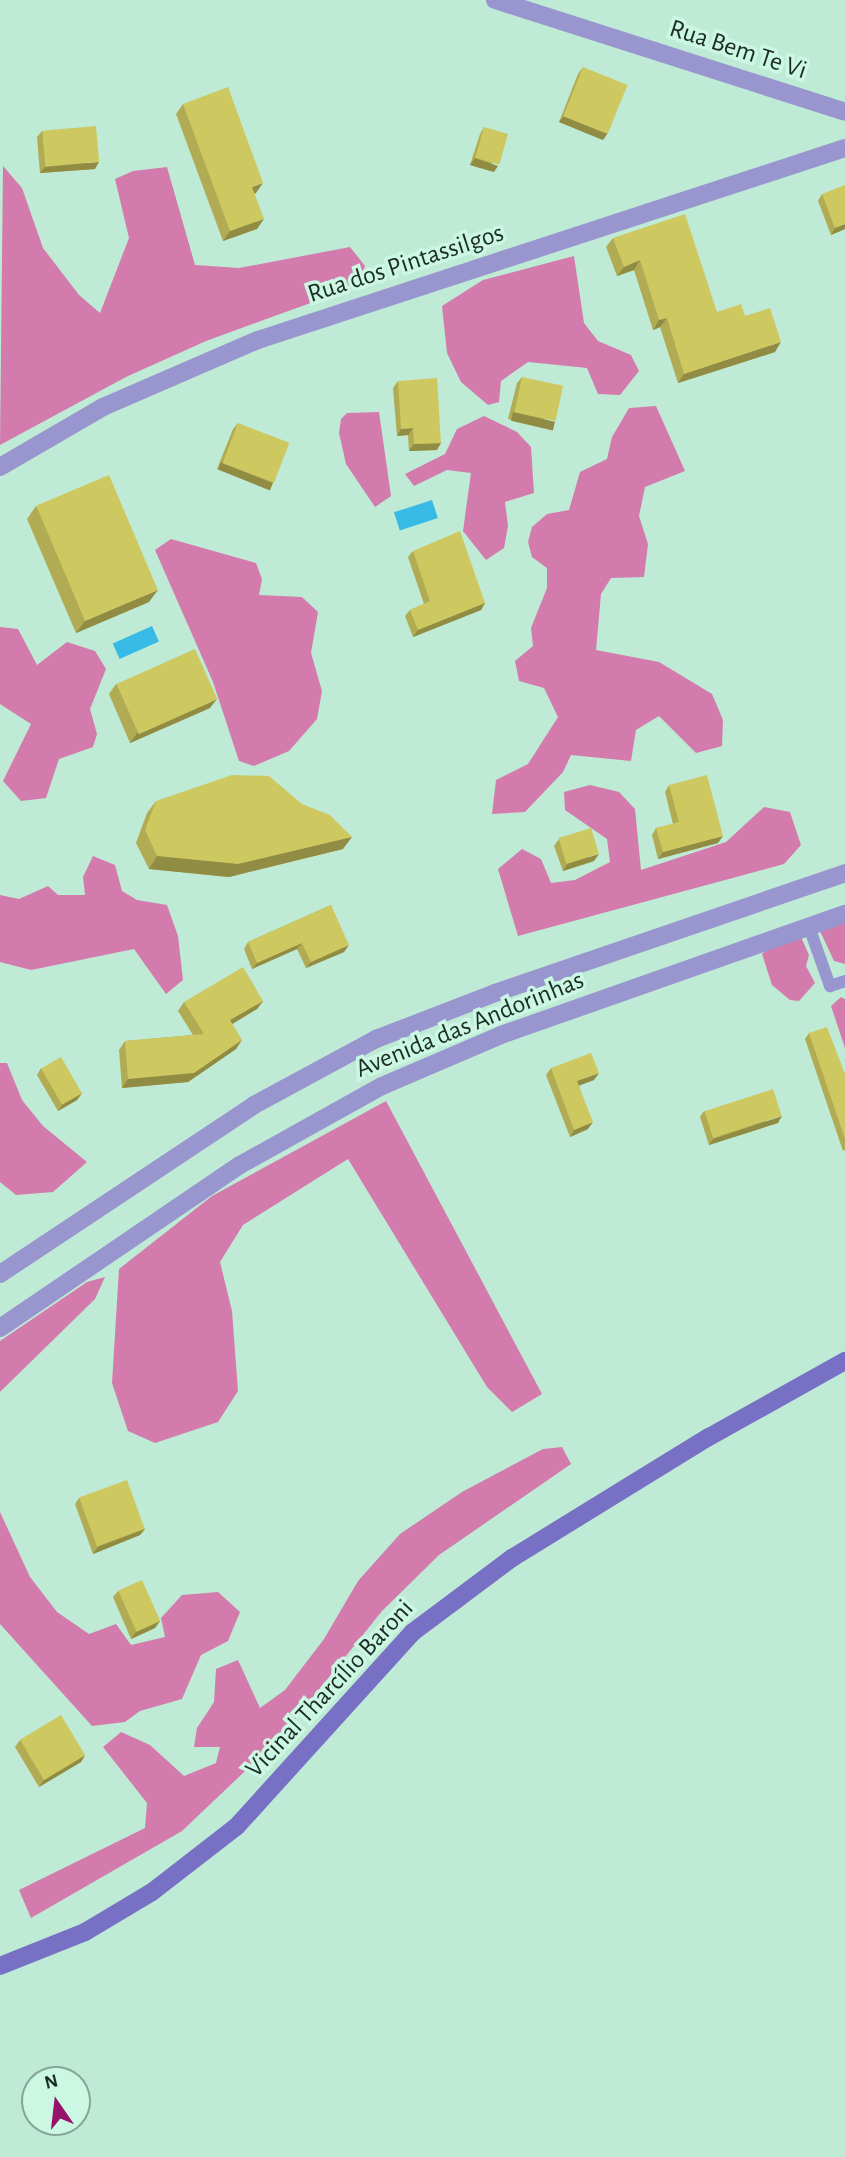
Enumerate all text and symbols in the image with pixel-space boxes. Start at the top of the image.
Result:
street label: Rua Bem Te Vi [665,13,811,87]
street label: Rua dos Pintassilgos [304,218,508,310]
street label: Avenida das Andorinhas [351,965,589,1085]
street label: Vicinal Tharcílio Baroni [240,1594,420,1784]
north arrow [21,2066,91,2136]
text: N [43,2071,60,2093]

